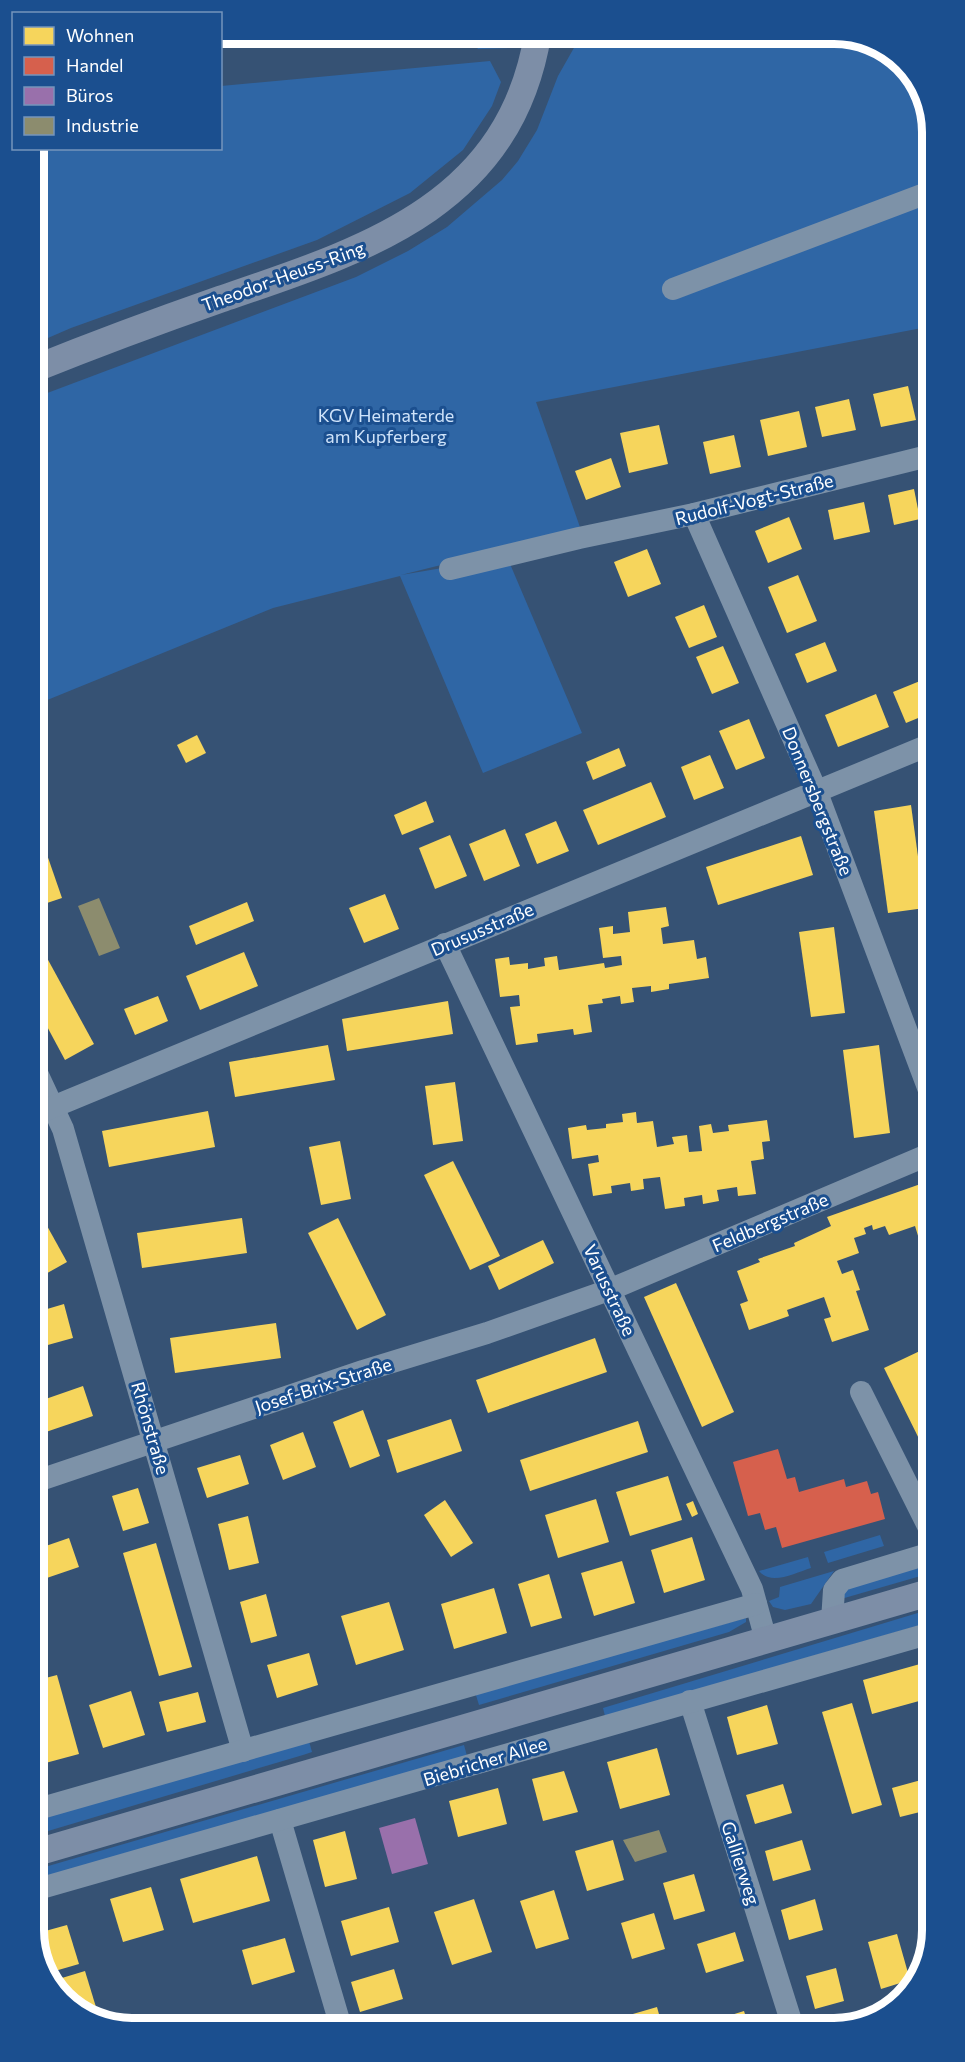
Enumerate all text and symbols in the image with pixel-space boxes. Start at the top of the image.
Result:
legend [12,12,222,150]
text: Wohnen [66,24,134,46]
text: Handel [66,54,124,76]
text: Büros [66,84,113,106]
text: Industrie [66,114,139,136]
street label: Theodor-Heuss-Ring [199,236,368,316]
park label: KGV Heimaterde am Kupferberg [318,404,454,447]
street label: Rudolf-Vogt-Straße [673,469,835,529]
street label: Donnersbergstraße [778,723,858,879]
street label: Drususstraße [427,898,537,960]
street label: Feldbergstraße [709,1188,831,1256]
street label: Varusstraße [579,1241,641,1339]
street label: Josef-Brix-Straße [252,1353,394,1417]
street label: Rhönstraße [127,1379,175,1477]
street label: Biebricher Allee [421,1732,549,1790]
street label: Gallierweg [717,1819,765,1908]

